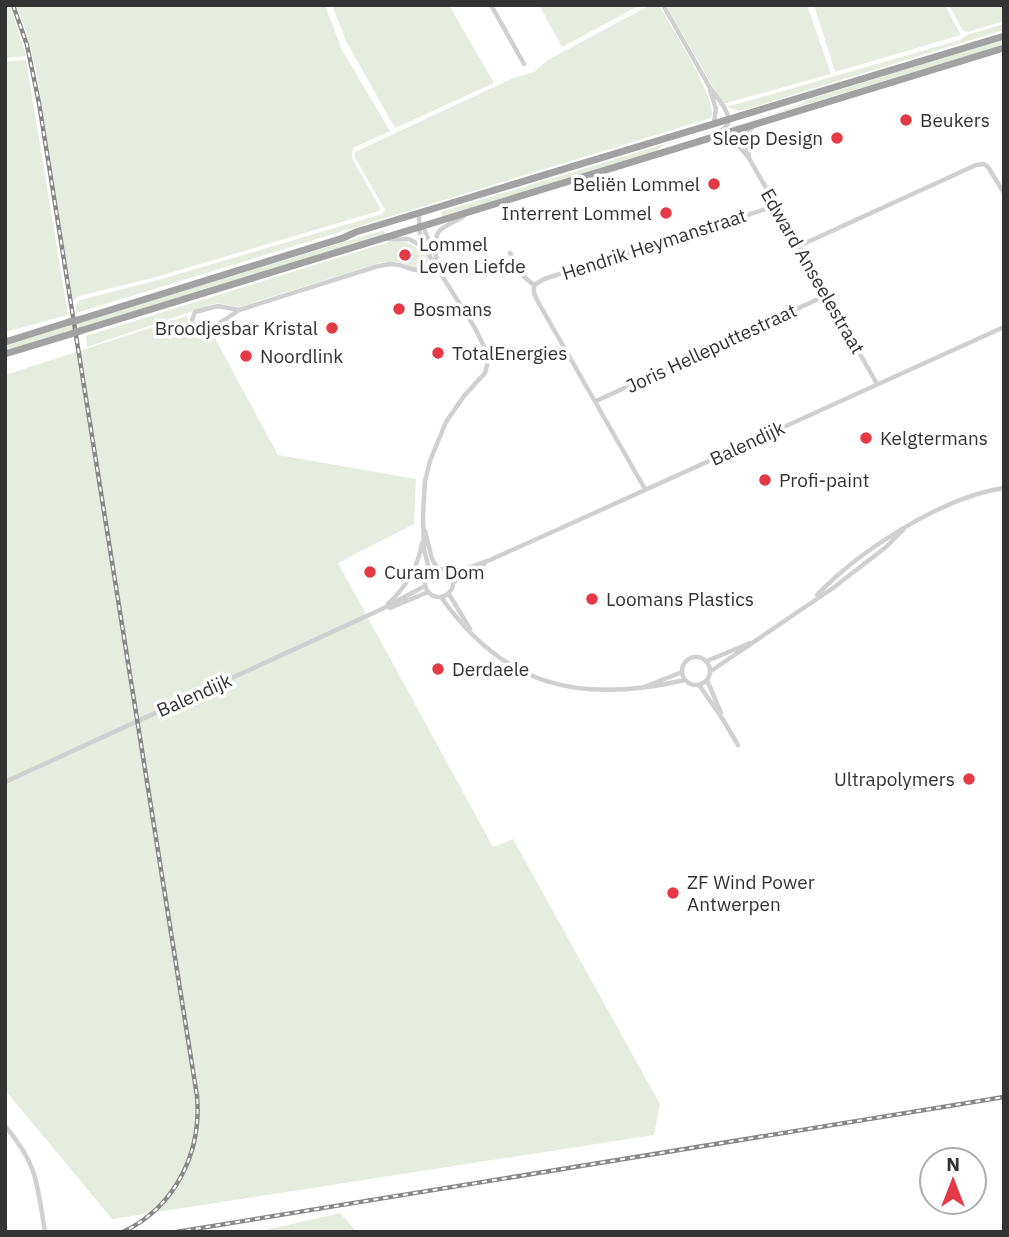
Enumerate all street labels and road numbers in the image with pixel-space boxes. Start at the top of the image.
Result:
street label: Edward Anseelestraat [756,184,870,358]
street label: Hendrik Heymanstraat [559,203,749,285]
street label: Joris Helleputtestraat [622,298,800,398]
street label: Balendijk [706,415,788,471]
street label: Balendijk [153,668,235,722]

